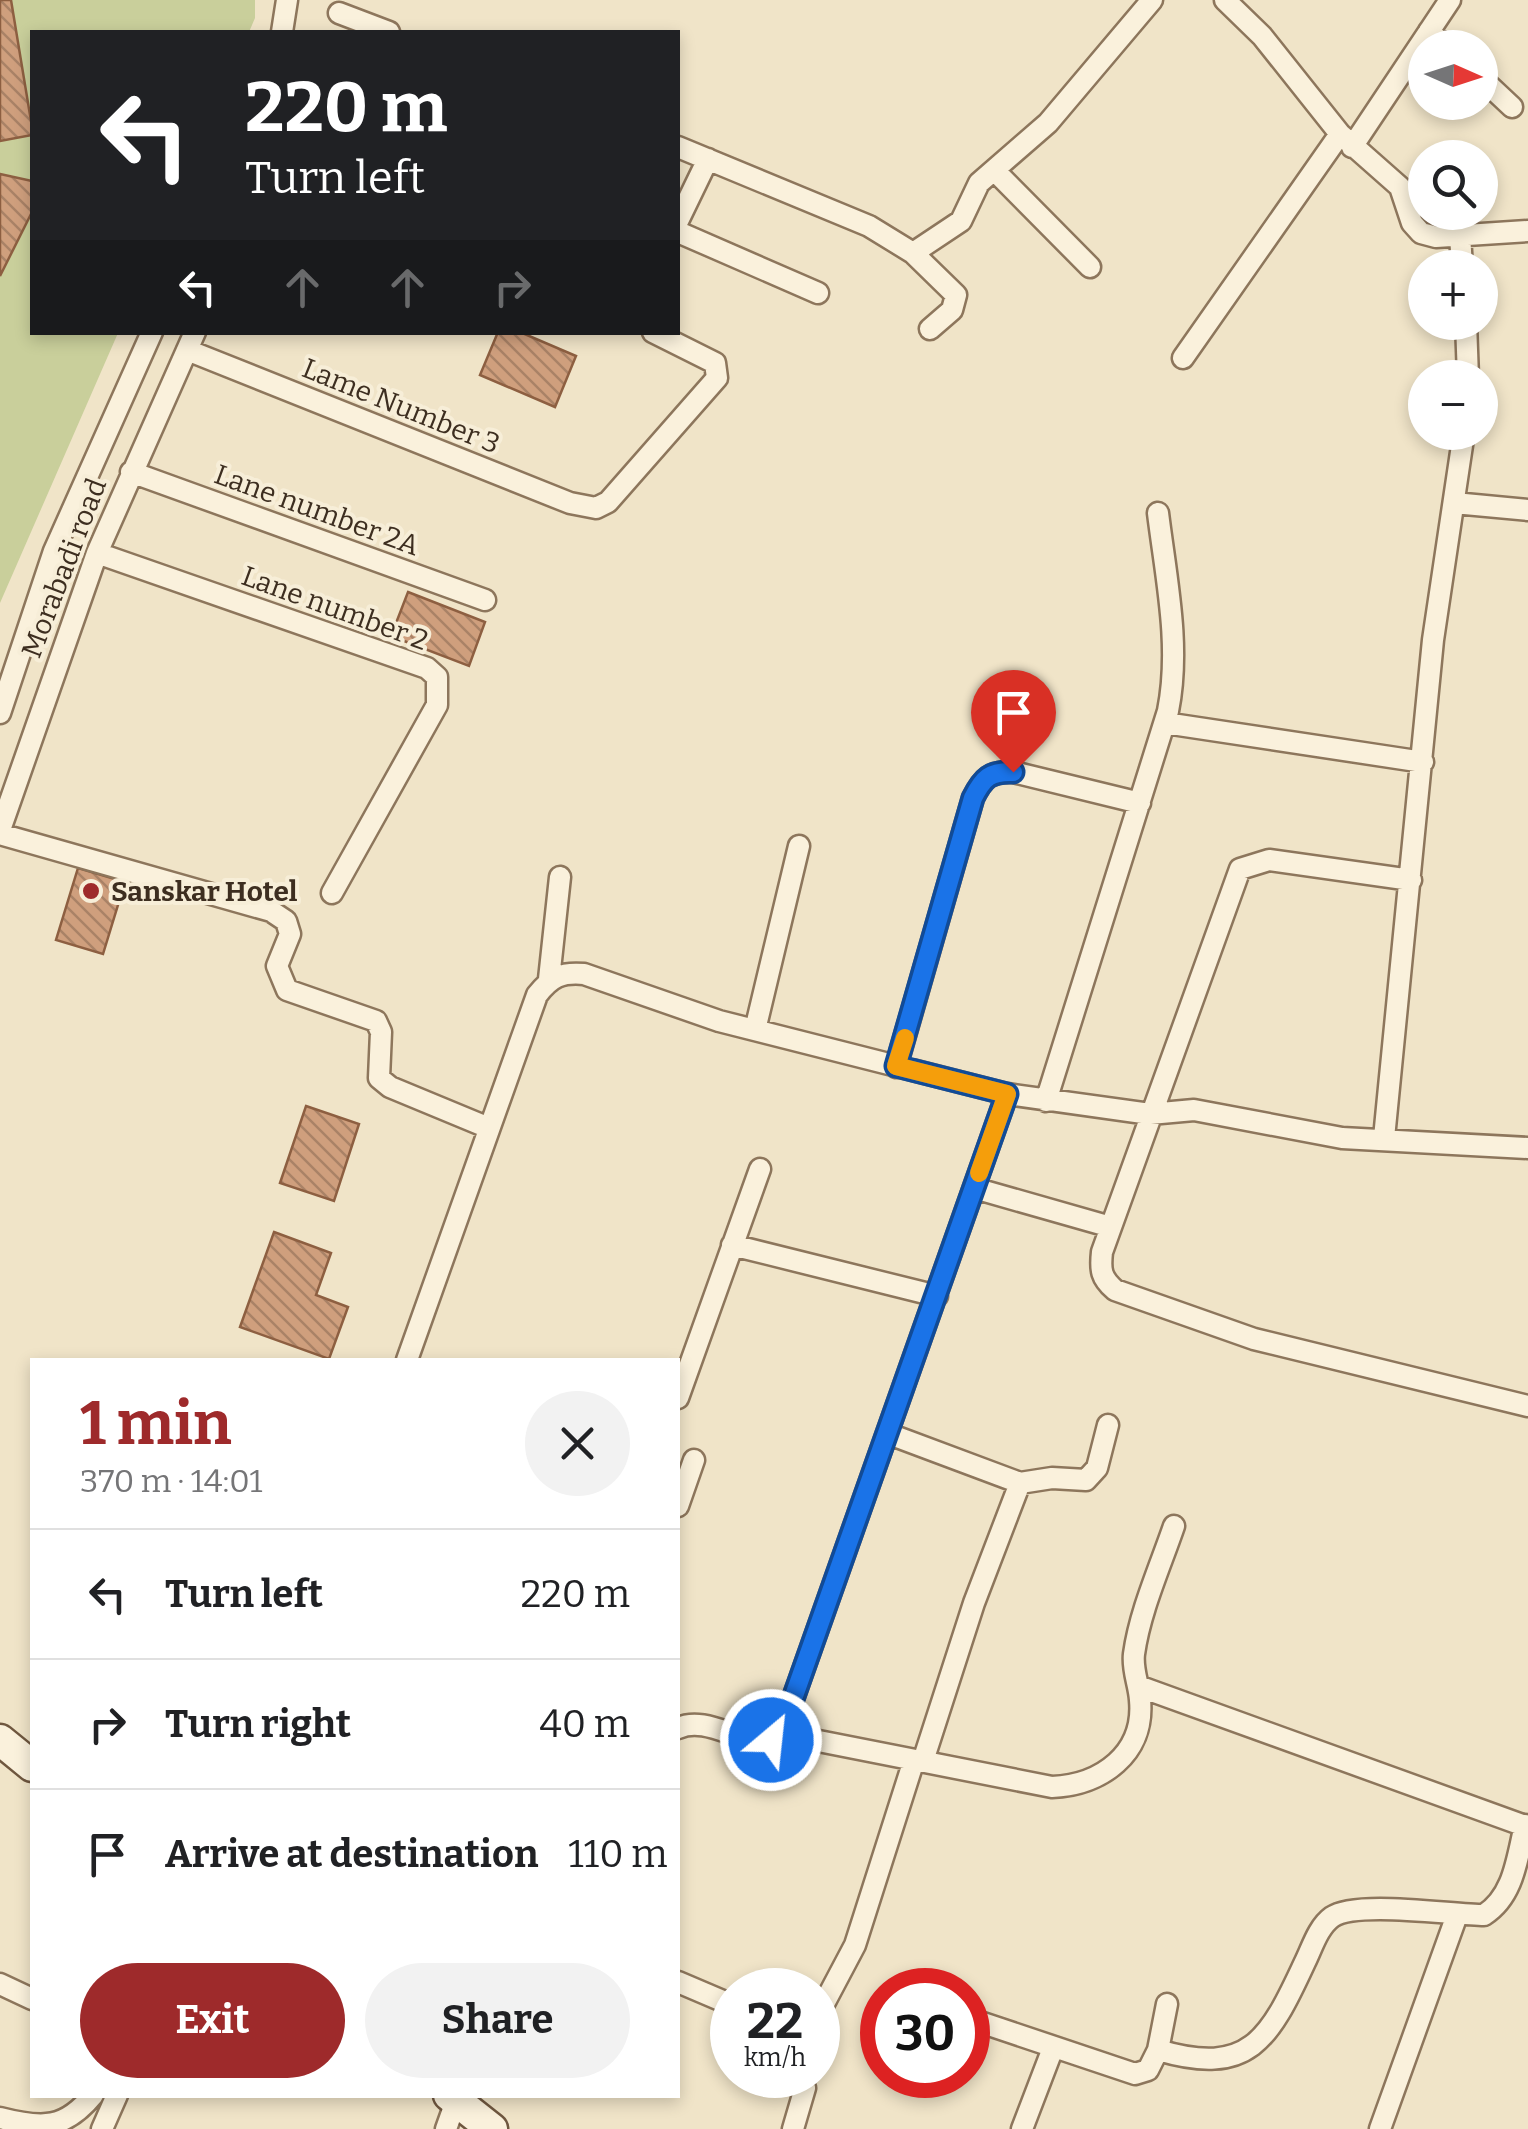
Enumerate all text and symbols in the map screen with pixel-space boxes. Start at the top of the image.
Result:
north arrow [1408,30,1498,120]
map controls [1408,30,1498,450]
text: 220 m [245,66,448,150]
icon: left [80,70,210,200]
button: search [1408,140,1498,230]
text: Turn left [245,151,425,205]
button: + [1408,250,1498,340]
icon: left [170,260,225,315]
icon: ahead [275,260,330,315]
icon: ahead [380,260,435,315]
icon: right [485,260,540,315]
street label: Lame Number 3 [298,351,504,461]
button: − [1408,360,1498,450]
street label: Lane number 2A [210,458,424,562]
street label: Morabadi road [15,474,113,662]
street label: Lane number 2 [237,559,433,657]
pin [971,670,1056,773]
icon: arrive [986,685,1041,740]
place label: Sanskar Hotel [111,875,298,908]
marker: Sanskar Hotel [80,880,102,902]
text: 1 min [80,1388,232,1460]
button: close [525,1391,630,1496]
text: 370 m · 14:01 [80,1462,263,1500]
icon: left [80,1567,135,1622]
text: Turn left [165,1571,323,1617]
text: 220 m [520,1571,630,1617]
position arrow [719,1688,823,1792]
icon: right [80,1697,135,1752]
text: Turn right [165,1701,351,1747]
text: 40 m [540,1701,630,1747]
icon: arrive [80,1827,135,1882]
text: Arrive at destination [165,1831,538,1877]
text: 110 m [568,1831,667,1877]
button: Exit [80,1963,345,2078]
button: Share [365,1963,630,2078]
speed limit sign: 30 [860,1968,990,2098]
text: 22 [747,1991,803,2051]
text: km/h [744,2043,806,2073]

